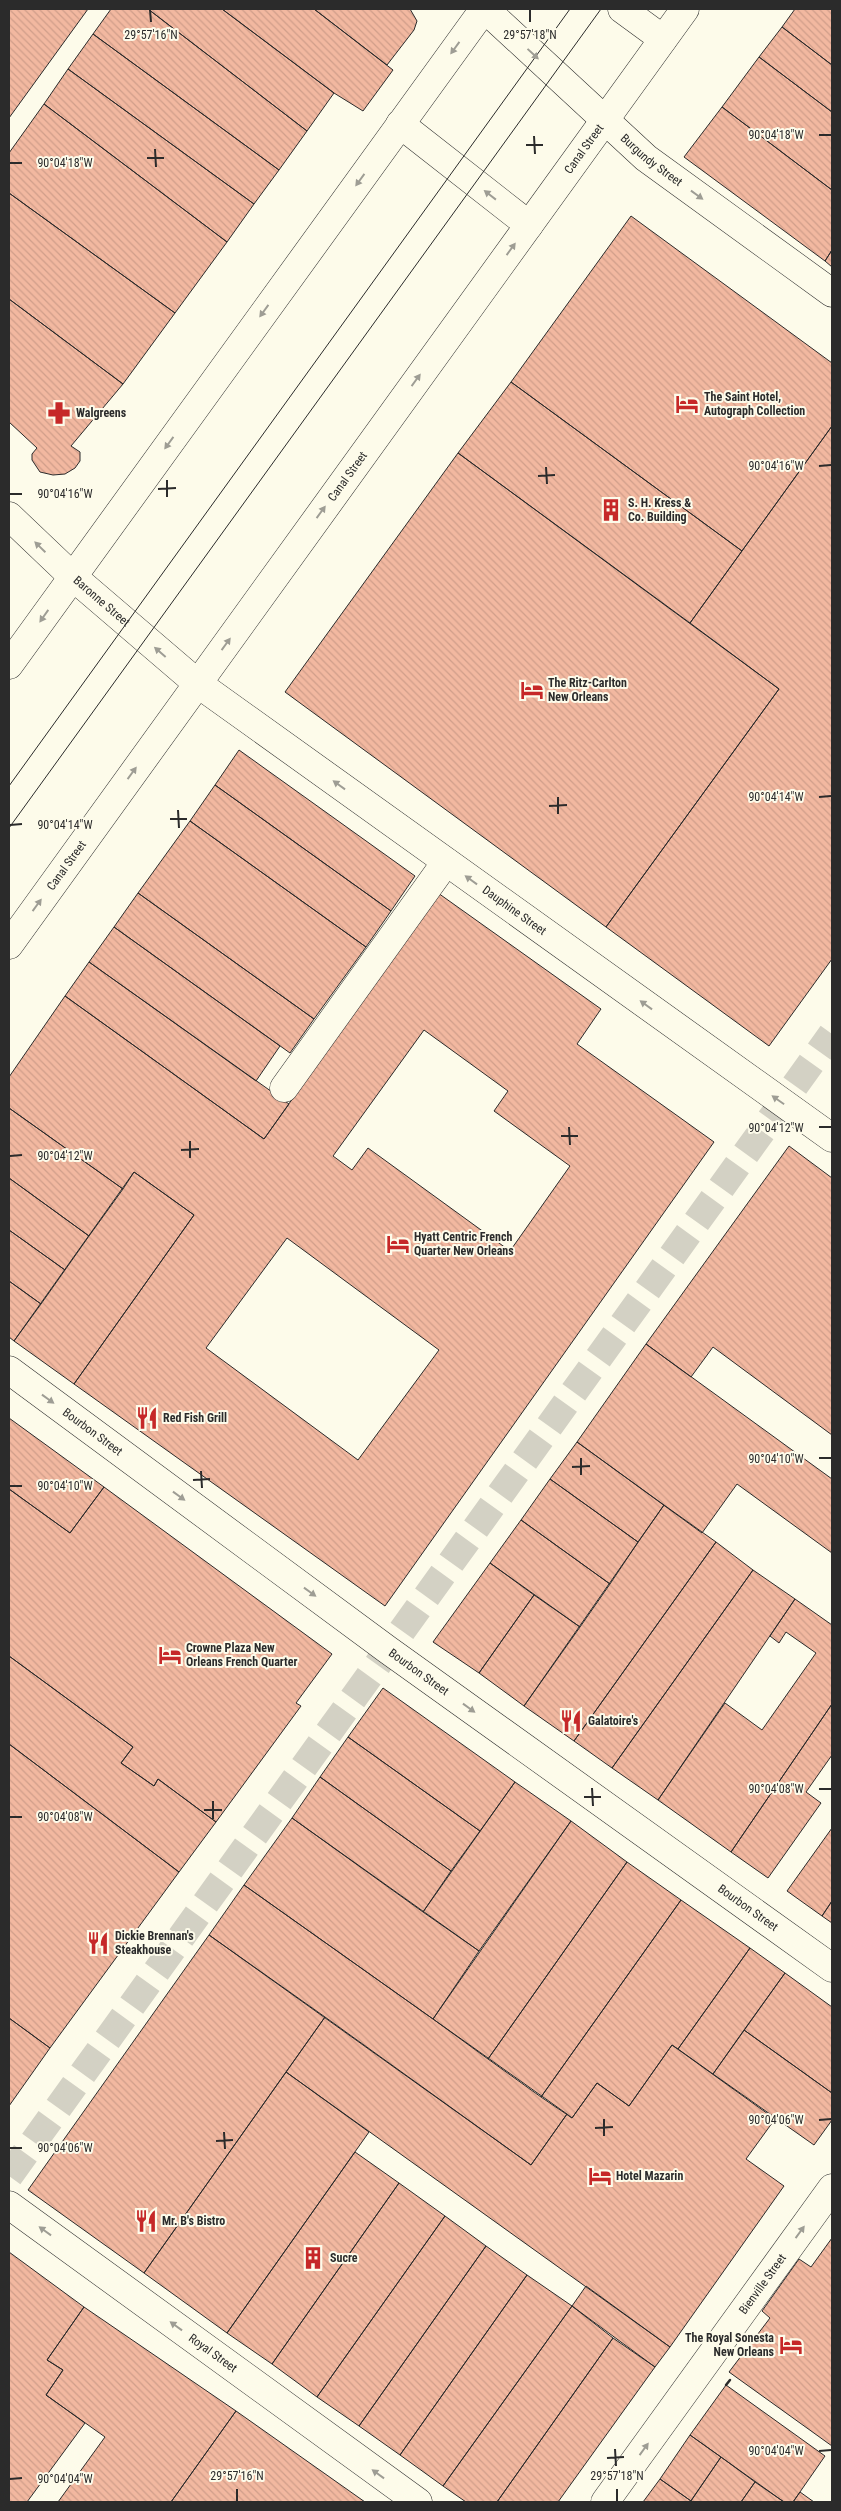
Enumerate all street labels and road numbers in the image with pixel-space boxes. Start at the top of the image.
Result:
street label: Canal Street [561,121,607,176]
street label: Burgundy Street [618,131,686,189]
street label: Canal Street [325,449,370,504]
street label: Baronne Street [70,573,133,630]
street label: Canal Street [44,838,89,893]
street label: Dauphine Street [480,883,549,938]
street label: Bourbon Street [60,1405,126,1459]
street label: Bourbon Street [386,1646,452,1699]
street label: Bourbon Street [715,1882,781,1934]
street label: Bienville Street [736,2251,789,2317]
street label: Royal Street [186,2331,240,2376]

